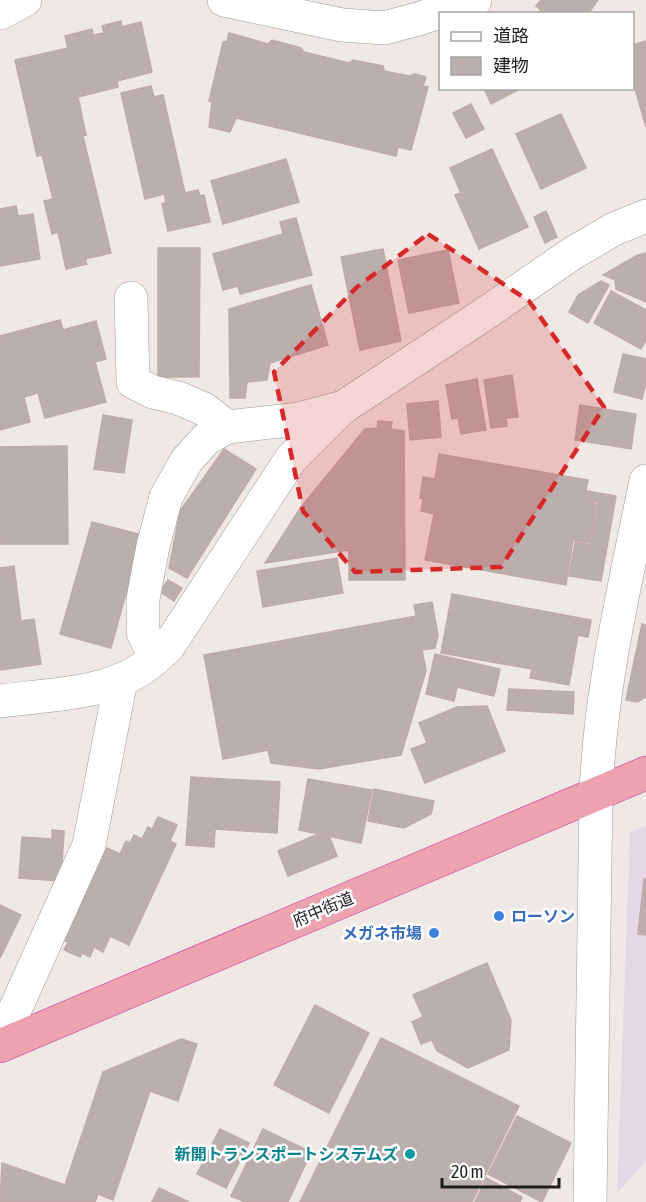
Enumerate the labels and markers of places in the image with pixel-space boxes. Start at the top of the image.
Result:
place label: ローソン [511,907,575,925]
marker: ローソン [492,909,506,923]
place label: メガネ市場 [342,924,422,942]
marker: メガネ市場 [427,926,441,940]
place label: 新開トランスポートシステムズ [175,1145,398,1163]
marker: 新開トランスポートシステムズ [403,1147,417,1161]

